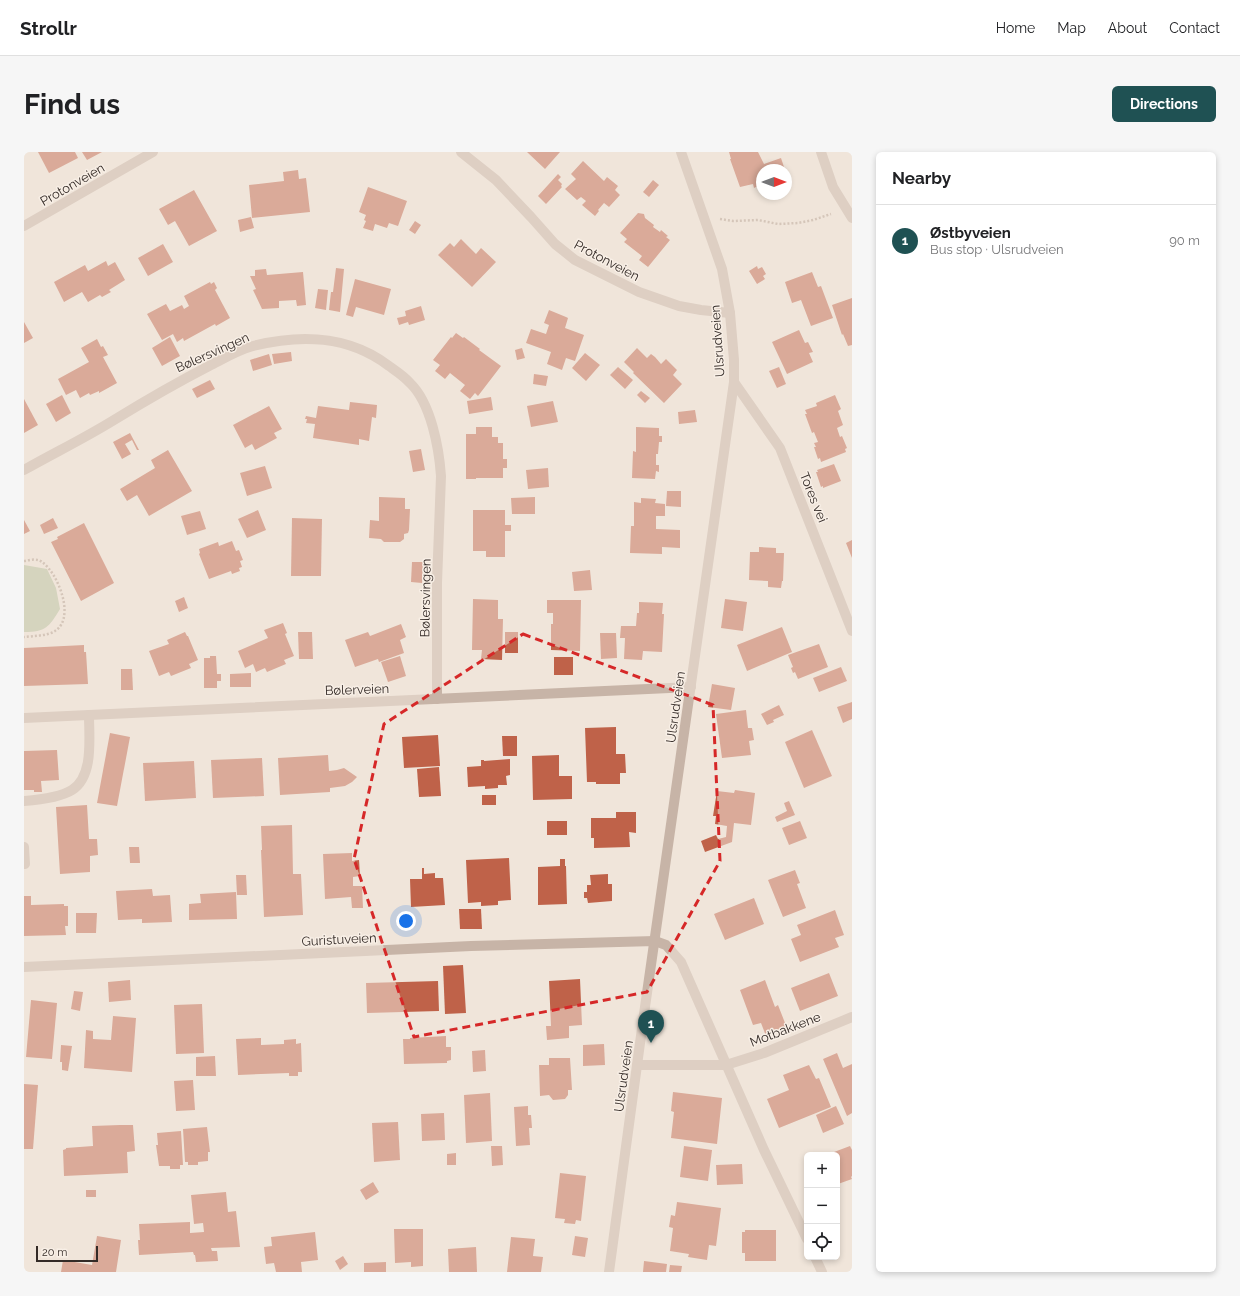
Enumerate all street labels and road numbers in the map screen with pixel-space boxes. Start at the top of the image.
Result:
street label: Protonveien [37,160,107,209]
street label: Protonveien [572,237,642,284]
street label: Ulsrudveien [707,304,728,378]
street label: Bølersvingen [173,330,251,375]
street label: Tores vei [797,470,830,524]
street label: Bølersvingen [417,558,434,638]
street label: Ulsrudveien [663,670,688,744]
street label: Bølerveien [325,681,390,698]
street label: Guristuveien [301,930,377,949]
street label: Motbakkene [748,1009,823,1050]
street label: Ulsrudveien [611,1039,636,1113]

